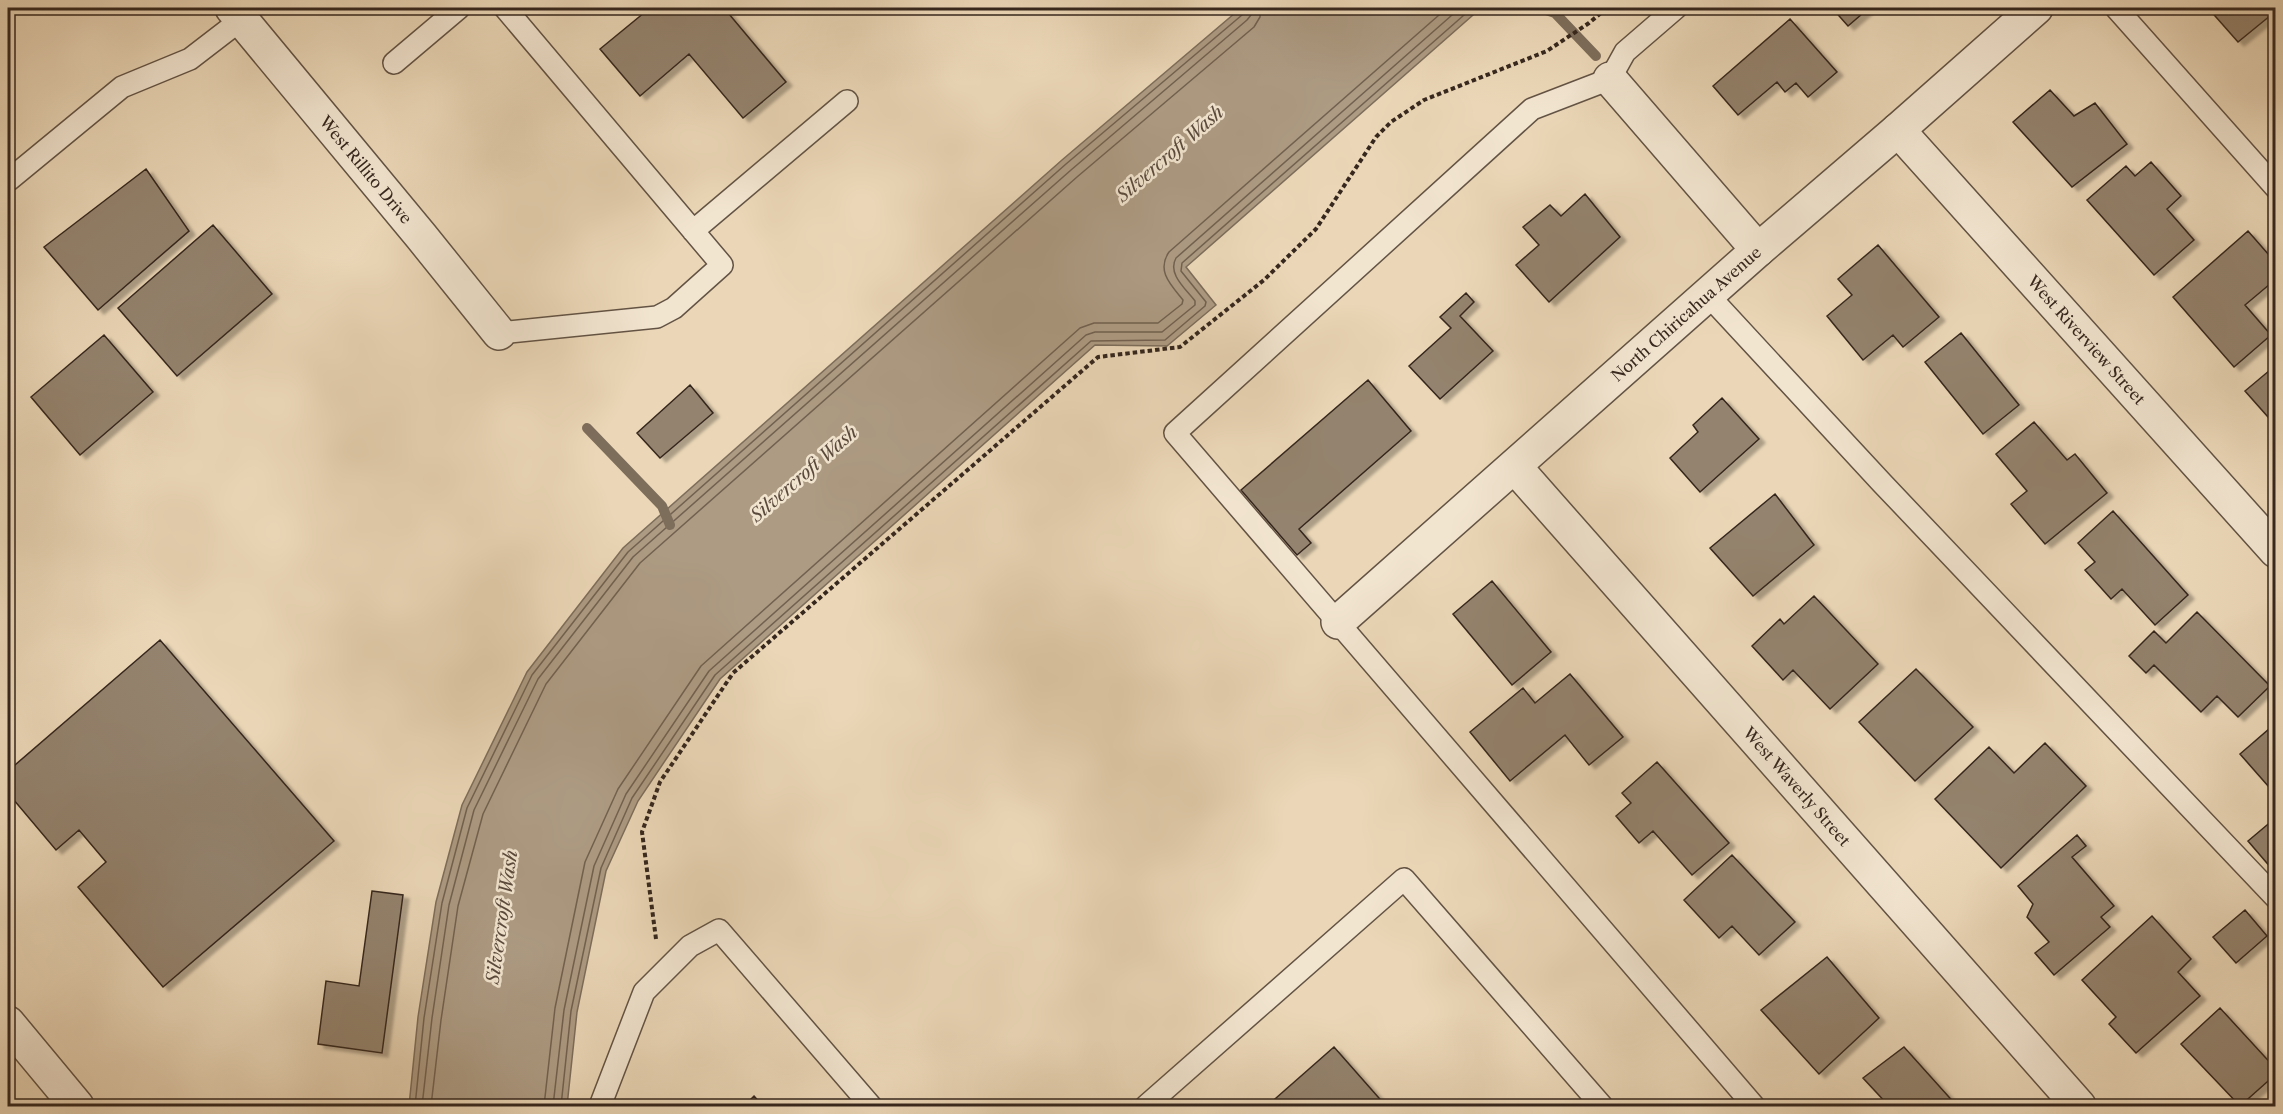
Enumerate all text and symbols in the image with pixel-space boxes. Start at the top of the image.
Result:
water label: Silvercroft Wash [1111,102,1228,207]
street label: West Rillito Drive [315,111,417,228]
street label: North Chiricahua Avenue [1607,242,1765,385]
street label: West Riverview Street [2023,270,2150,409]
water label: Silvercroft Wash [745,422,862,527]
street label: West Waverly Street [1738,722,1855,850]
water label: Silvercroft Wash [482,849,522,986]

